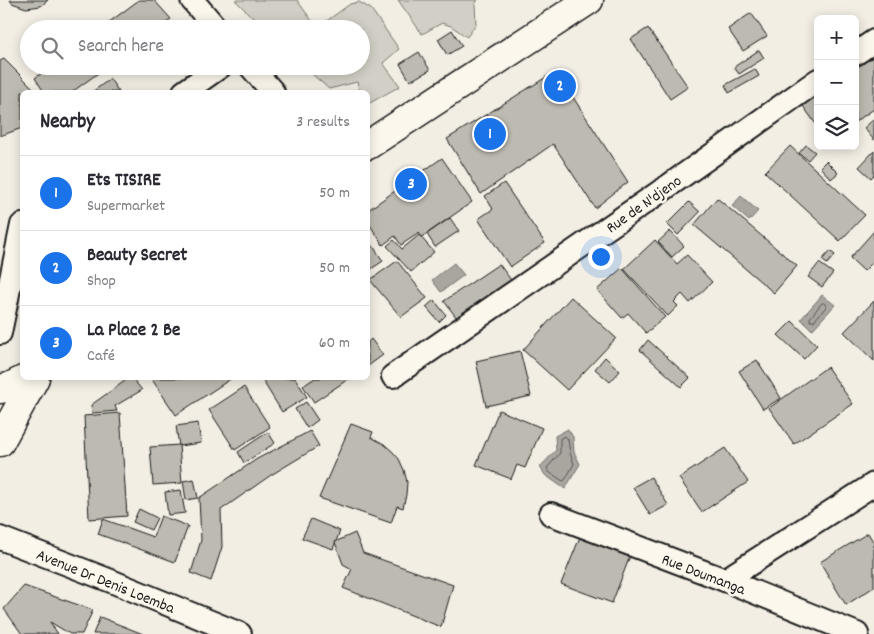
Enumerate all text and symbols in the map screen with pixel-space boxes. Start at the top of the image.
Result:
map controls [814,15,859,150]
button: + [814,15,859,60]
search box [20,20,370,75]
icon: search [38,34,66,62]
text: Search here [78,34,164,61]
button: − [814,60,859,105]
pin: 2 [544,67,576,105]
button: layers [814,105,859,150]
text: Nearby [40,108,95,138]
text: 3 results [296,111,350,134]
pin: 1 [474,115,506,153]
pin: 3 [395,165,427,203]
text: Ets TISIRE [87,168,161,195]
street label: Rue de N'djeno [602,170,687,240]
text: 1 [54,182,58,205]
text: 50 m [319,182,350,205]
text: Supermarket [87,195,165,218]
text: Beauty Secret [87,243,187,270]
your location [588,244,614,270]
text: 2 [53,257,60,280]
text: 50 m [319,257,350,280]
text: Shop [87,270,116,293]
text: La Place 2 Be [87,318,180,345]
text: 3 [52,332,60,355]
text: 60 m [319,332,350,355]
text: Café [87,345,115,368]
street label: Avenue Dr Denis Loemba [32,544,178,621]
street label: Rue Doumanga [658,549,749,602]

